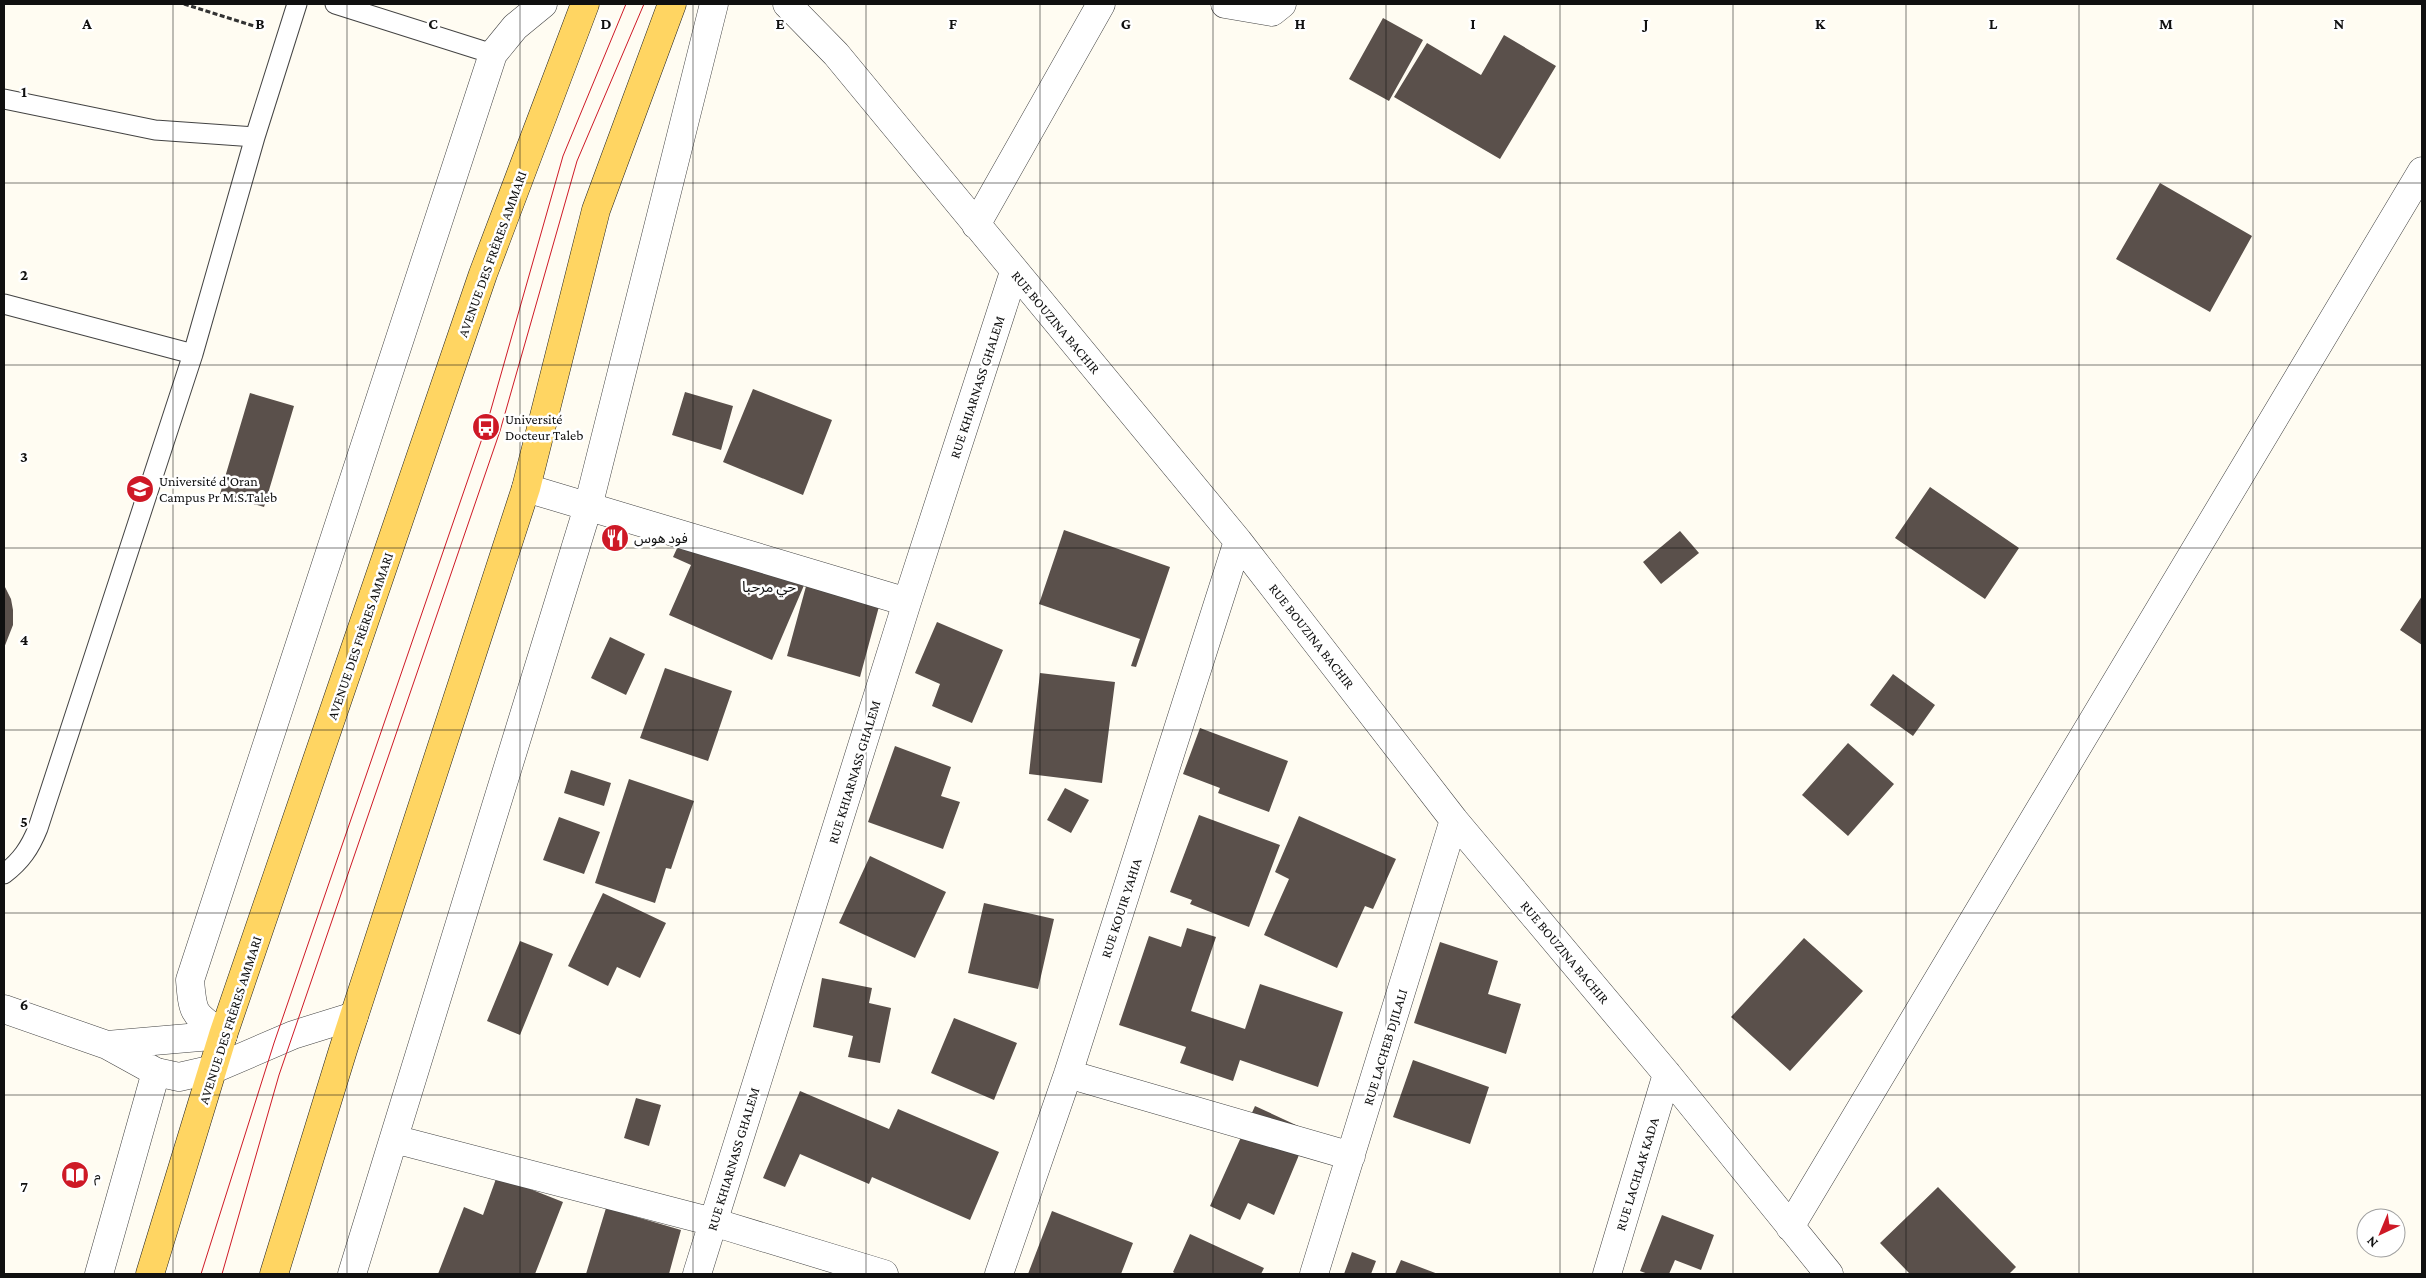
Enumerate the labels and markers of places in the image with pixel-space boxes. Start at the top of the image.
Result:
place label: Université Docteur Taleb [505,411,583,443]
bus stop icon: Université Docteur Taleb [471,412,501,442]
place label: Université d'Oran Campus Pr M.S.Taleb [159,473,277,505]
school or university icon: Université d'Oran Campus Pr M.S.Taleb [125,474,155,504]
restaurant icon: فود هوس [600,523,630,553]
place label: فود هوس [634,530,688,547]
library icon: م [60,1160,90,1190]
place label: م [94,1167,101,1186]

